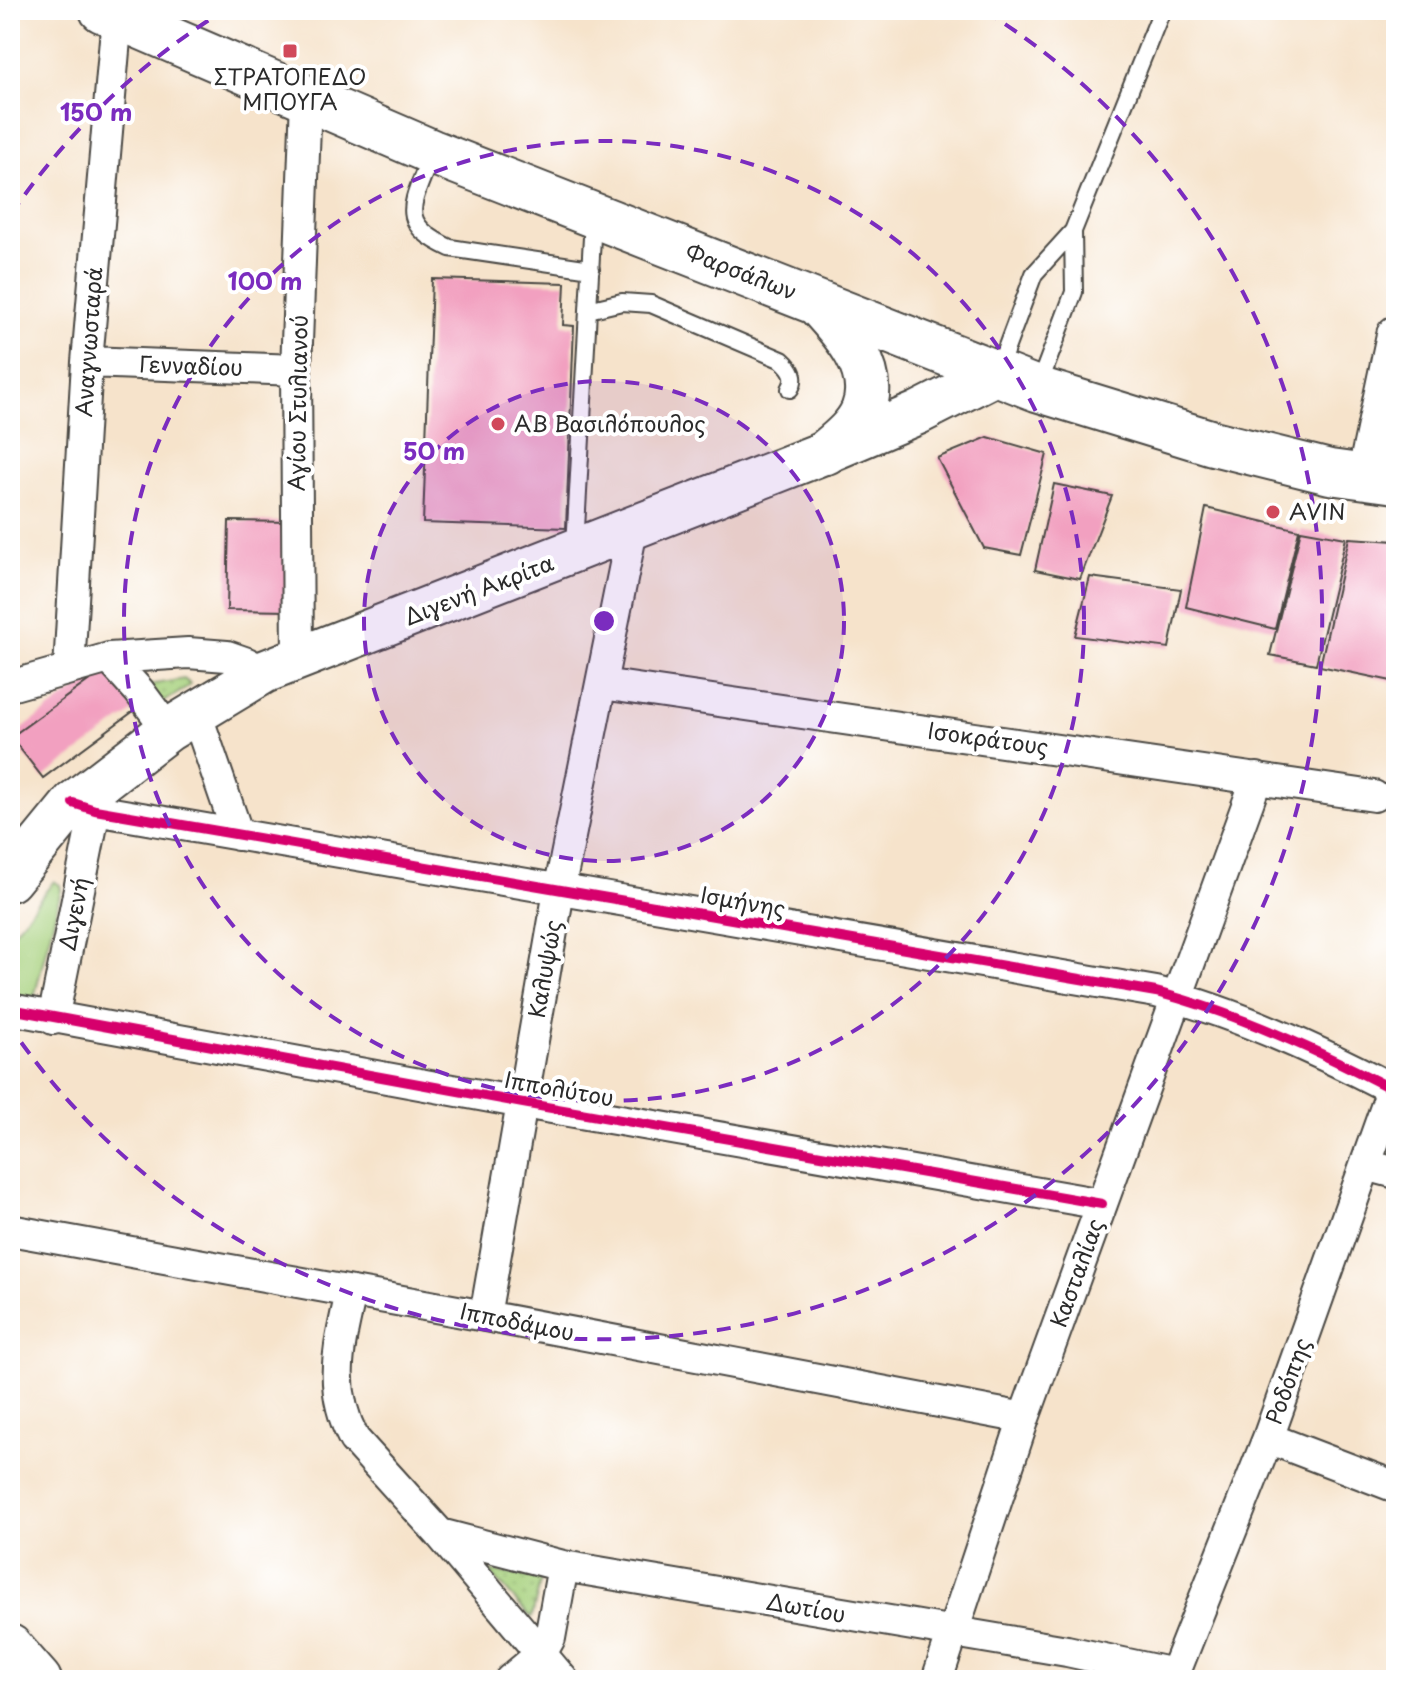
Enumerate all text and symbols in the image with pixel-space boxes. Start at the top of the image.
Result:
marker: ΣΤΡΑΤΟΠΕΔΟ ΜΠΟΥΓΑ [281,42,299,60]
place label: ΣΤΡΑΤΟΠΕΔΟ ΜΠΟΥΓΑ [214,59,366,117]
text: 150 m [60,93,132,129]
street label: Φαρσάλων [681,234,802,307]
text: 100 m [228,262,302,298]
street label: Αναγνωσταρά [66,266,109,418]
street label: Αγίου Στυλιανού [278,315,315,491]
street label: Γενναδίου [139,346,244,383]
place label: ΑΒ Βασιλόπουλος [514,406,706,439]
marker: ΑΒ Βασιλόπουλος [489,415,507,433]
text: 50 m [403,432,465,468]
place label: AVIN [1289,494,1345,527]
marker: AVIN [1264,503,1282,521]
street label: Διγενή Ακρίτα [399,545,558,632]
centre of rings [590,607,618,635]
street label: Ισοκράτους [926,713,1051,762]
street label: Διγενή [49,874,96,953]
street label: Ισμήνης [698,877,788,924]
street label: Καλυψώς [519,917,568,1020]
street label: Ιππολύτου [502,1062,617,1113]
street label: Κασταλίας [1041,1213,1111,1331]
street label: Ιπποδάμου [457,1293,577,1348]
street label: Ροδόπης [1256,1333,1317,1428]
street label: Δωτίου [764,1583,848,1630]

